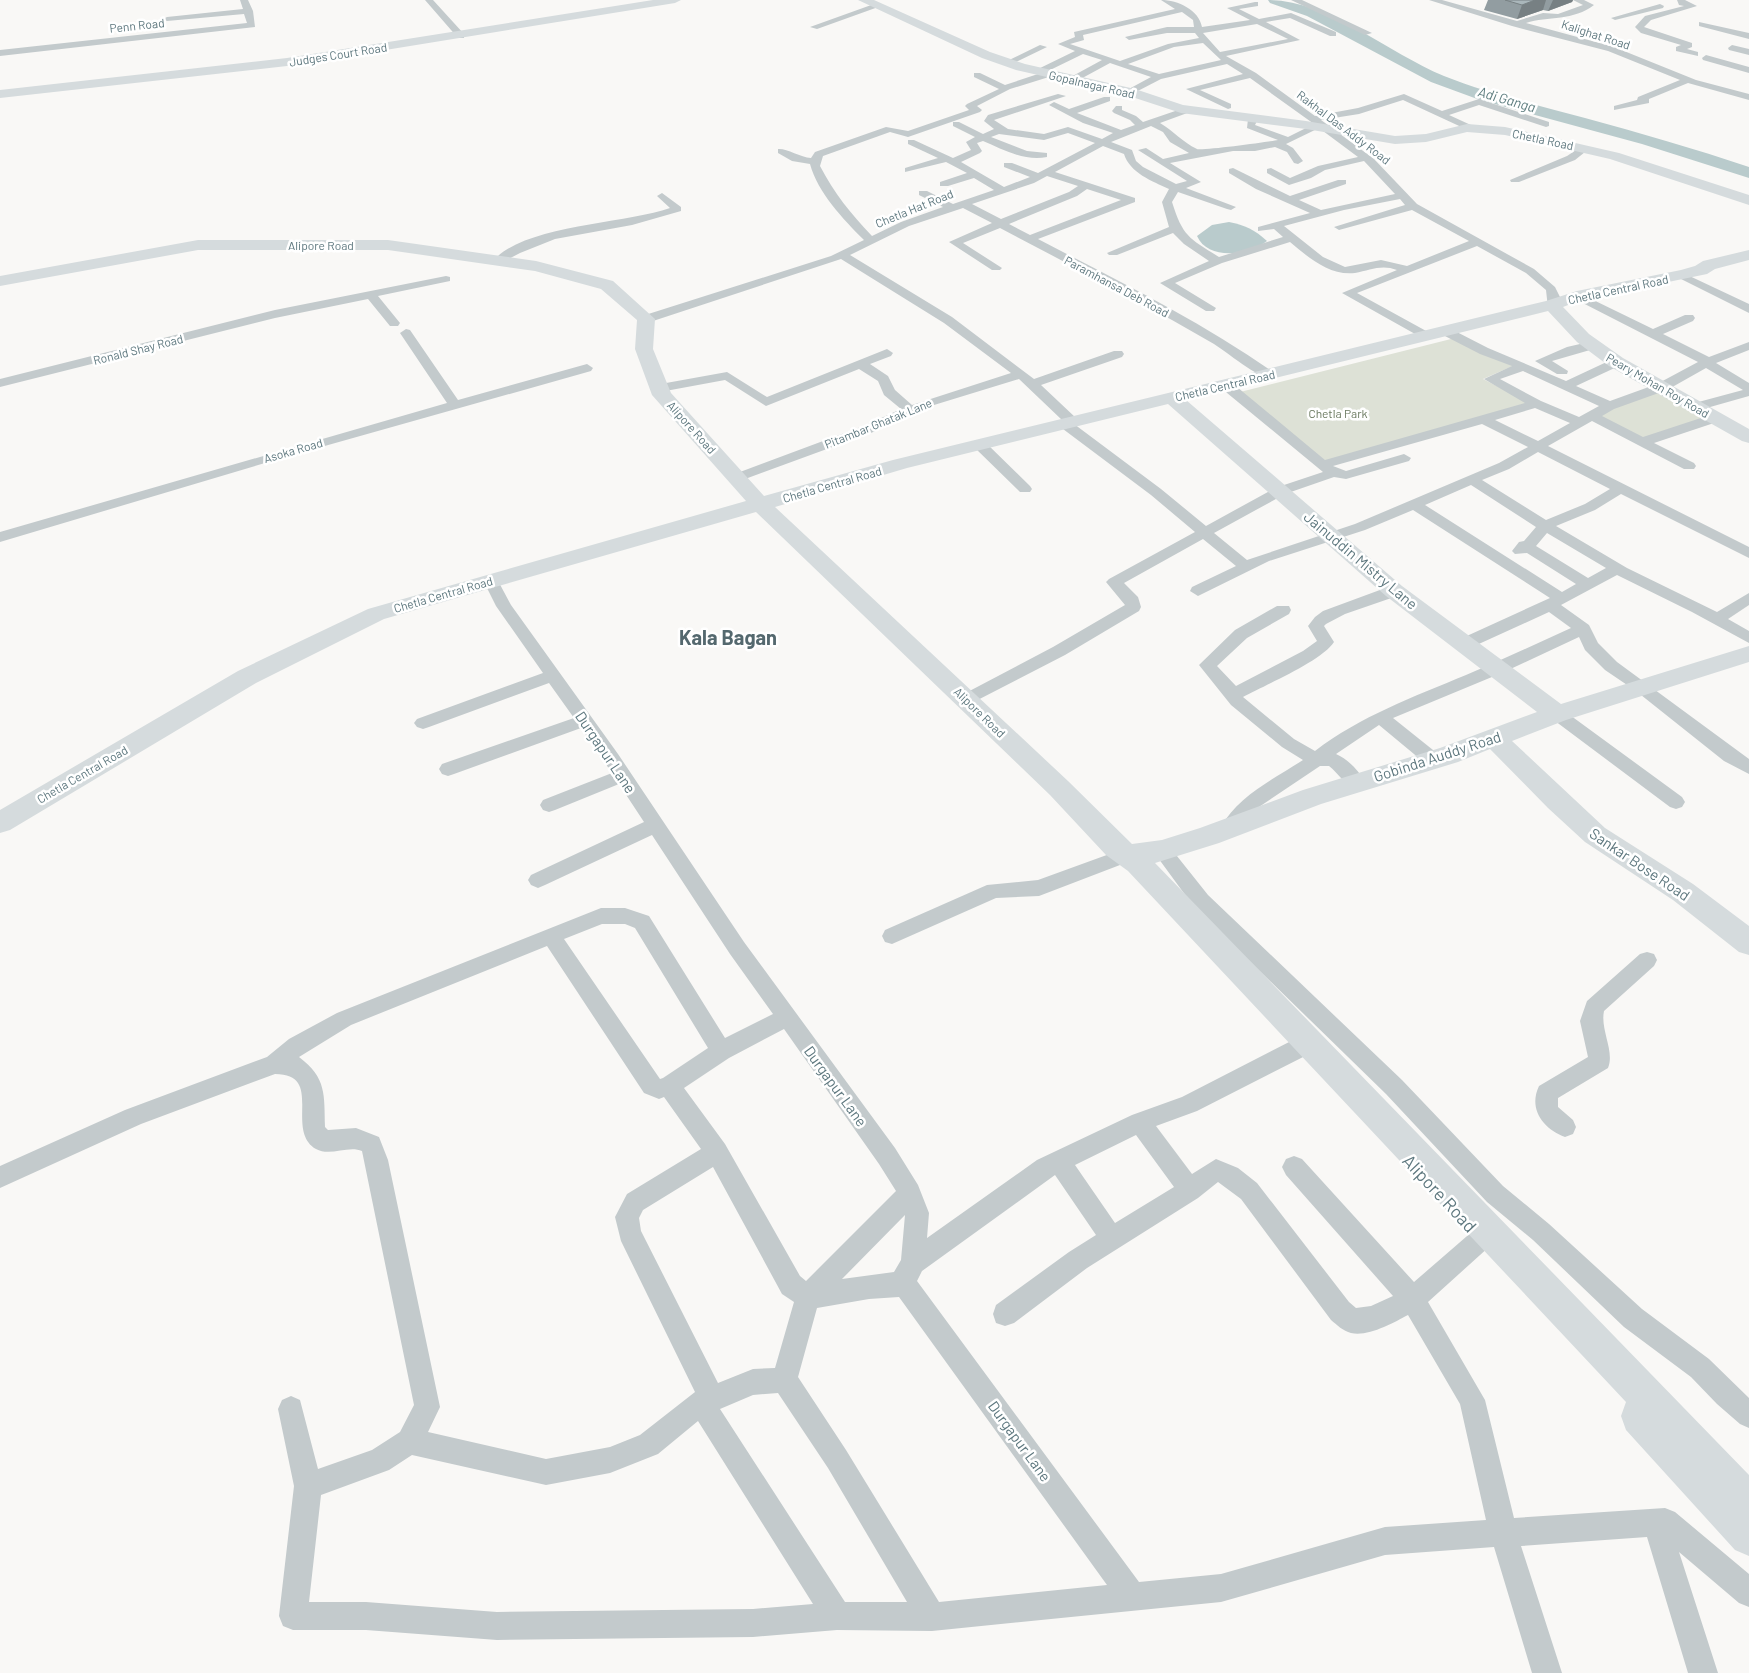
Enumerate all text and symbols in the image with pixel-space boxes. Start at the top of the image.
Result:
street label: Penn Road [109,15,165,35]
street label: Kalighat Road [1560,16,1632,52]
street label: Judges Court Road [288,39,388,69]
street label: Gopalnagar Road [1048,67,1136,101]
water label: Adi Ganga [1476,83,1538,115]
street label: Rakhal Das Addy Road [1294,87,1394,167]
street label: Chetla Road [1511,126,1575,152]
street label: Chetla Hat Road [873,186,955,230]
street label: Alipore Road [288,238,354,252]
street label: Paramhansa Deb Road [1062,253,1172,319]
street label: Chetla Central Road [1566,272,1670,306]
street label: Ronald Shay Road [92,331,184,367]
street label: Peary Mohan Roy Road [1604,350,1712,420]
street label: Chetla Central Road [1174,367,1276,403]
street label: Pitambar Ghatak Lane [822,395,934,451]
street label: Alipore Road [665,398,719,456]
park label: Chetla Park [1308,406,1368,420]
street label: Asoka Road [262,435,324,465]
street label: Chetla Central Road [781,463,883,505]
street label: Jainuddin Mistry Lane [1301,507,1421,613]
street label: Chetla Central Road [392,573,494,615]
district label: Kala Bagan [679,625,777,649]
street label: Alipore Road [951,684,1009,740]
street label: Durgapur Lane [572,708,640,796]
street label: Gobinda Auddy Road [1371,727,1503,785]
street label: Chetla Central Road [34,742,130,806]
street label: Sankar Bose Road [1586,824,1694,904]
street label: Durgapur Lane [801,1042,871,1130]
street label: Alipore Road [1398,1149,1482,1237]
street label: Durgapur Lane [985,1397,1055,1485]

